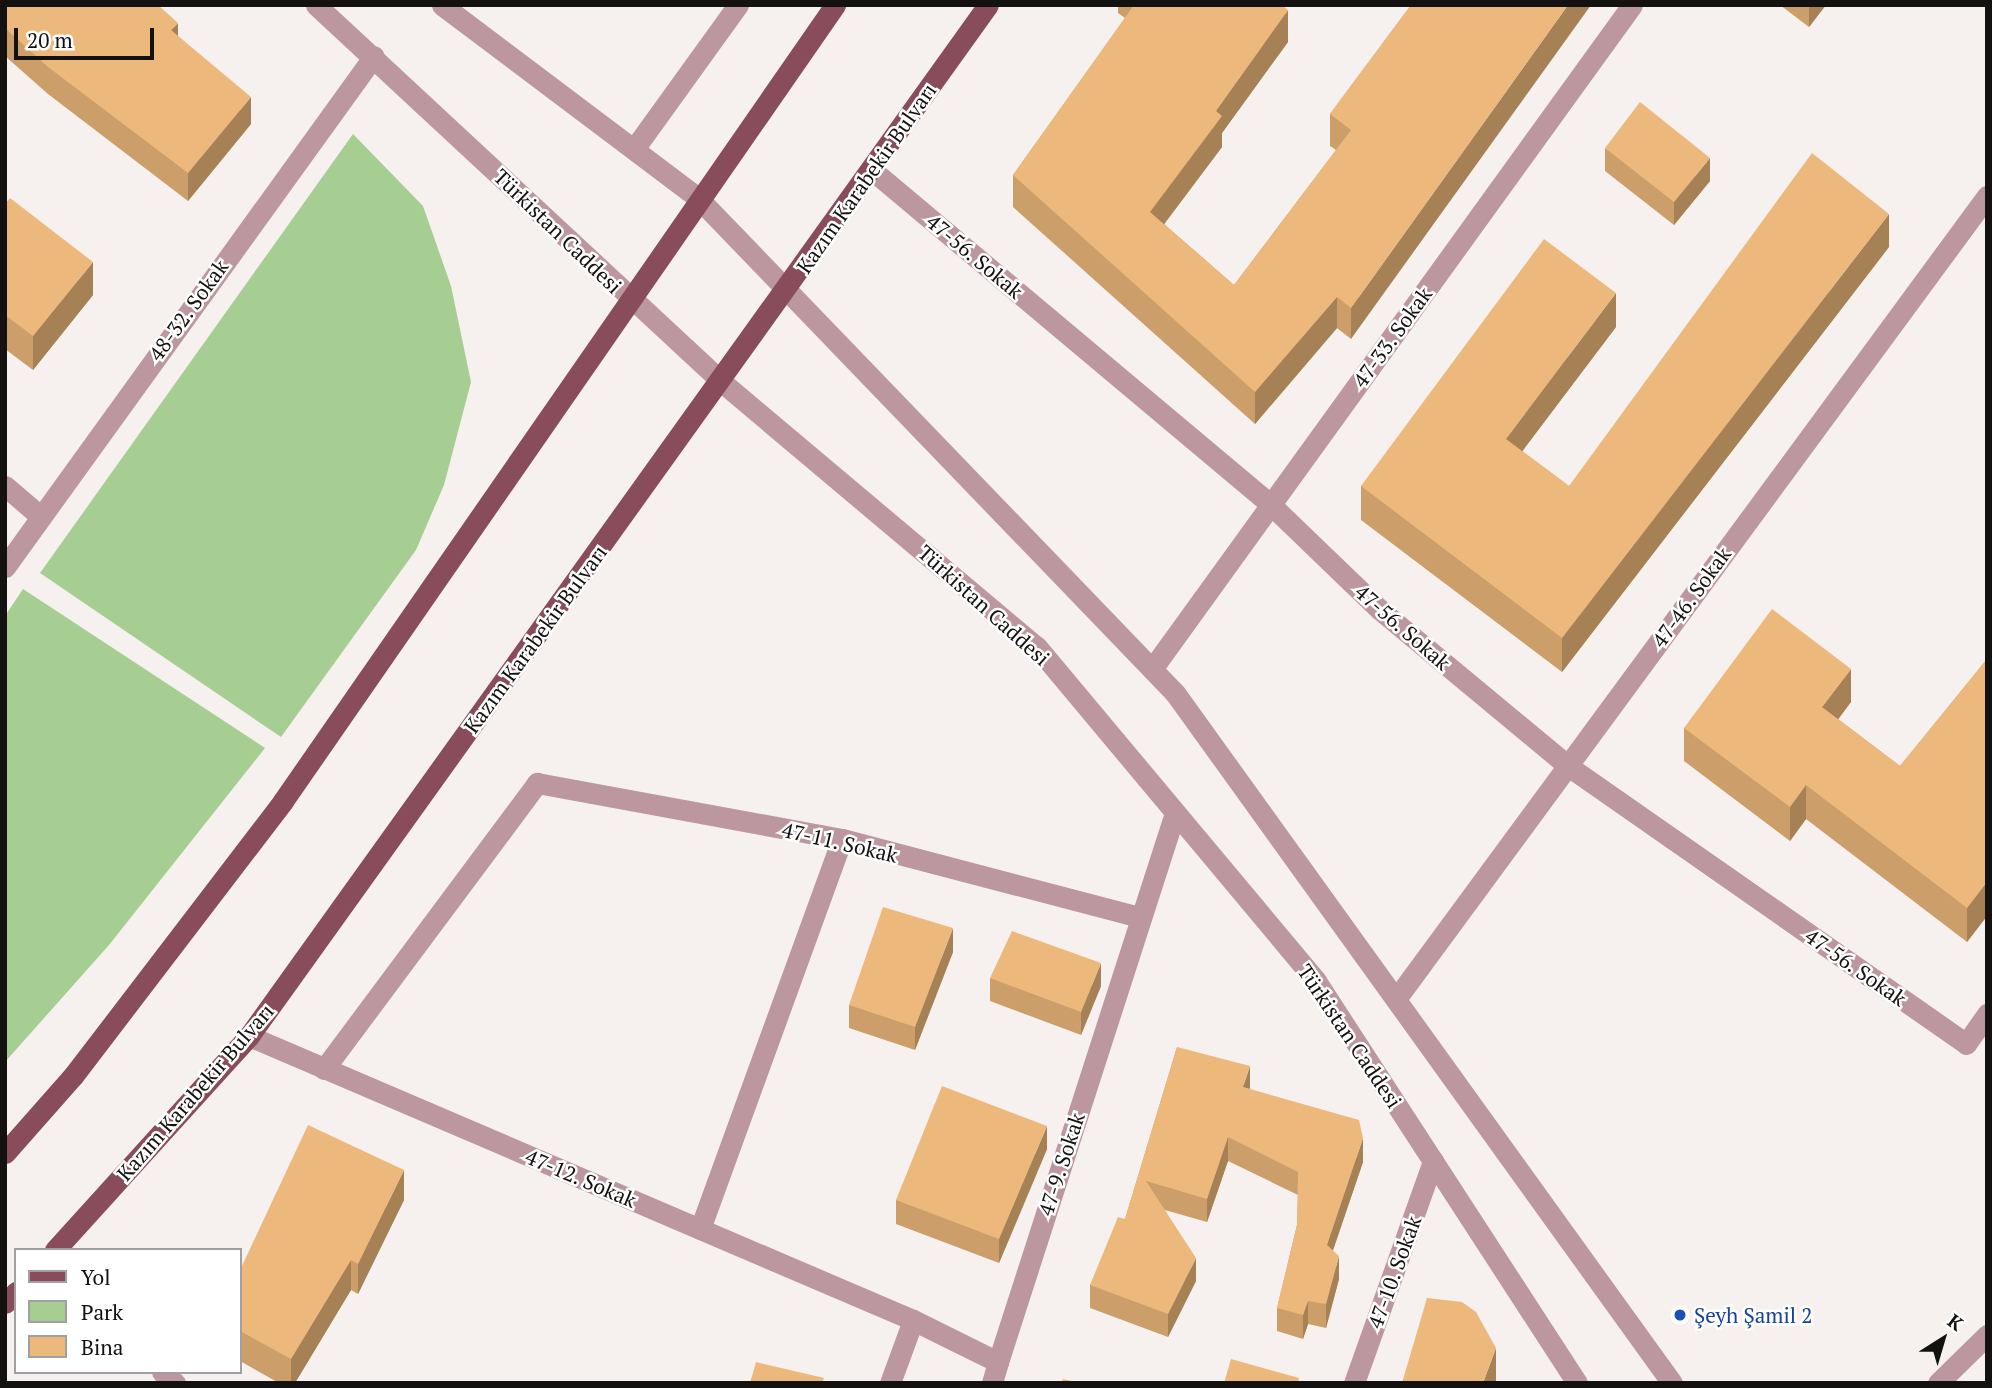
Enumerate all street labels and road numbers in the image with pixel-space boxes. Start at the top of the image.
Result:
street label: Kazım Karabekir Bulvarı [791,78,941,278]
street label: Türkistan Caddesi [489,164,627,298]
street label: 47-56. Sokak [921,208,1029,304]
street label: 48-32. Sokak [143,254,233,366]
street label: 47-33. Sokak [1347,282,1437,392]
street label: Türkistan Caddesi [913,539,1055,671]
street label: Kazım Karabekir Bulvarı [458,540,612,738]
street label: 47-46. Sokak [1646,542,1736,652]
street label: 47-56. Sokak [1350,579,1456,675]
street label: 47-11. Sokak [779,816,901,868]
street label: 47-56. Sokak [1800,923,1912,1011]
street label: Türkistan Caddesi [1293,959,1407,1113]
street label: Kazım Karabekir Bulvarı [111,998,279,1186]
street label: 47-9. Sokak [1032,1109,1090,1219]
street label: 47-12. Sokak [521,1143,641,1213]
street label: 47-10. Sokak [1362,1212,1426,1332]

